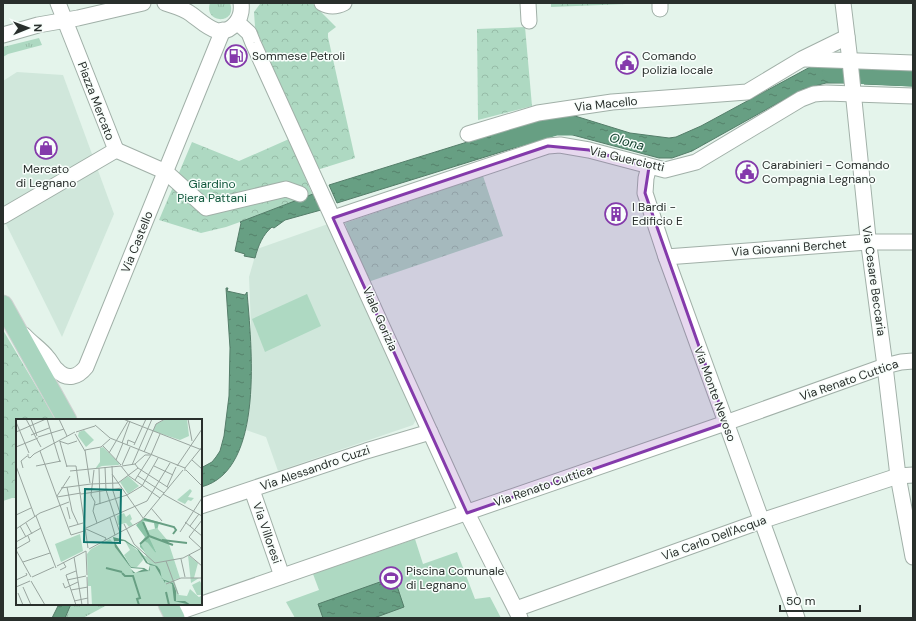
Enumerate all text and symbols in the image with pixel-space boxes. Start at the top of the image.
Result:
north arrow [8,8,48,48]
text: N [31,24,45,32]
fuel station icon: Sommese Petroli [223,43,249,69]
place label: Sommese Petroli [252,48,345,64]
place label: Comando polizia locale [642,48,713,78]
public building icon: Comando polizia locale [614,50,640,76]
street label: Piazza Mercato [74,59,118,143]
street label: Via Macello [574,93,638,115]
water label: Olona [608,129,646,154]
shop icon: Mercato di Legnano [33,135,59,161]
street label: Via Guerciotti [588,143,666,175]
place label: Carabinieri - Comando Compagnia Legnano [762,157,890,187]
public building icon: Carabinieri - Comando Compagnia Legnano [734,159,760,185]
place label: Mercato di Legnano [16,161,76,191]
park label: Giardino Piera Pattani [177,176,247,206]
place label: I Bardi - Edificio E [632,199,683,229]
building icon: I Bardi - Edificio E [603,201,629,227]
street label: Via Castello [117,209,157,275]
street label: Via Cesare Beccaria [858,225,890,337]
street label: Via Giovanni Berchet [731,236,847,260]
street label: Viale Gorizia [359,284,401,354]
street label: Via Monte Nevoso [690,344,740,444]
street label: Via Renato Cuttica [797,356,901,404]
inset map [16,419,202,605]
street label: Via Alessandro Cuzzi [258,442,372,494]
street label: Via Renato Cuttica [491,462,595,510]
street label: Via Villoresi [249,500,285,566]
street label: Via Carlo Dell'Acqua [659,512,769,564]
place label: Piscina Comunale di Legnano [406,563,505,593]
sports icon: Piscina Comunale di Legnano [378,565,404,591]
scale bar [780,587,860,613]
text: 50 m [786,593,815,609]

